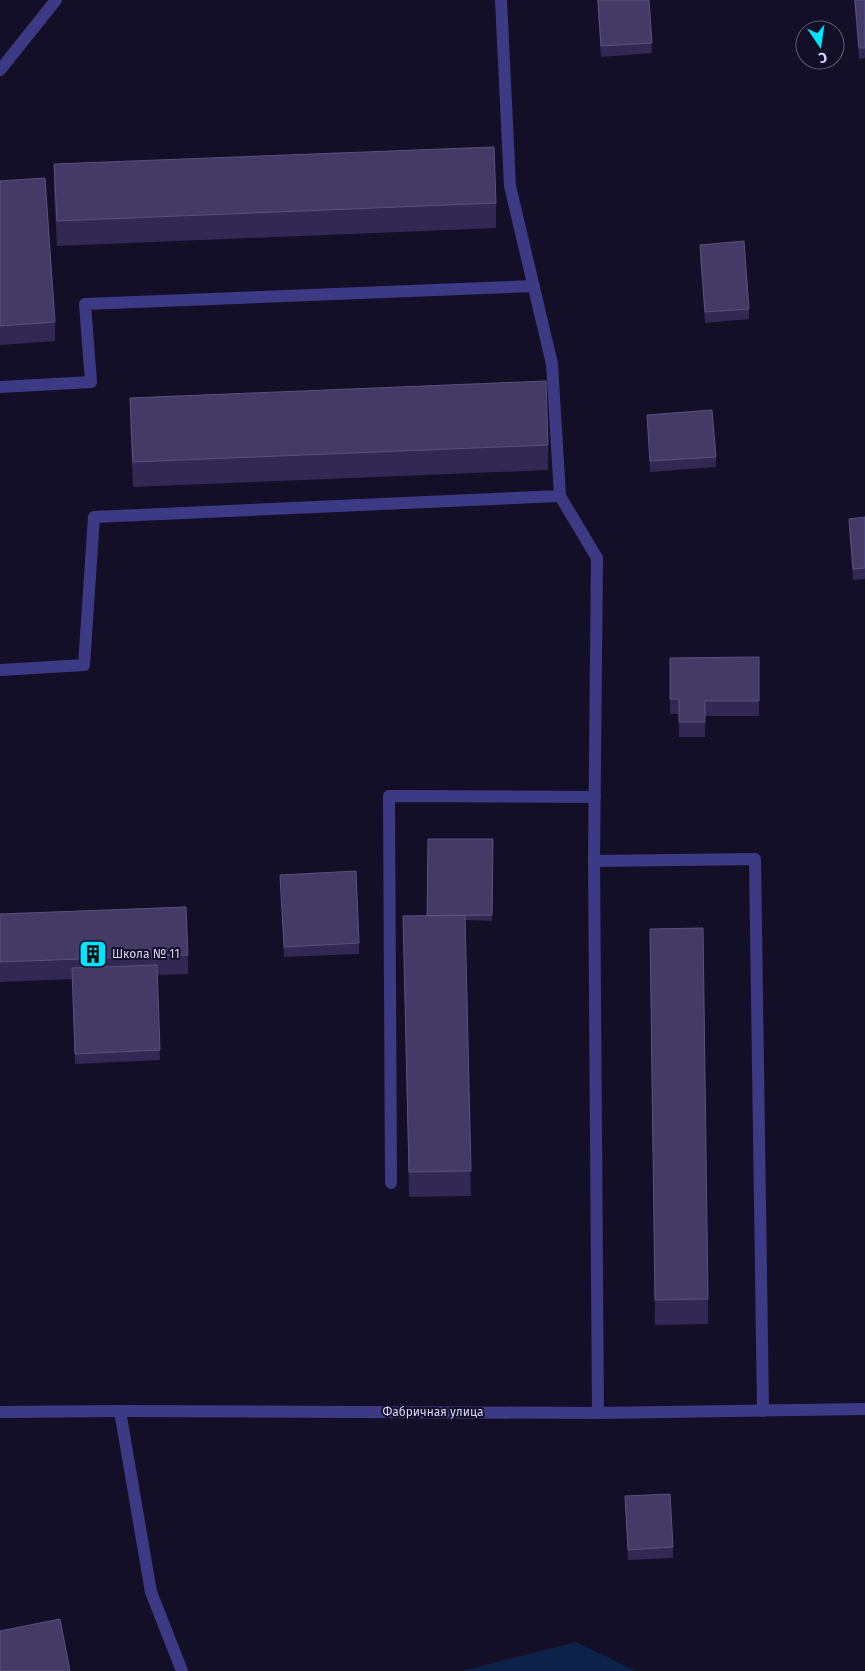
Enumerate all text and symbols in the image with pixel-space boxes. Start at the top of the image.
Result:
north arrow [795,20,845,70]
text: С [817,48,829,66]
building icon: Школа № 11 [78,939,108,969]
place label: Школа № 11 [112,947,180,961]
street label: Фабричная улица [382,1405,484,1419]

